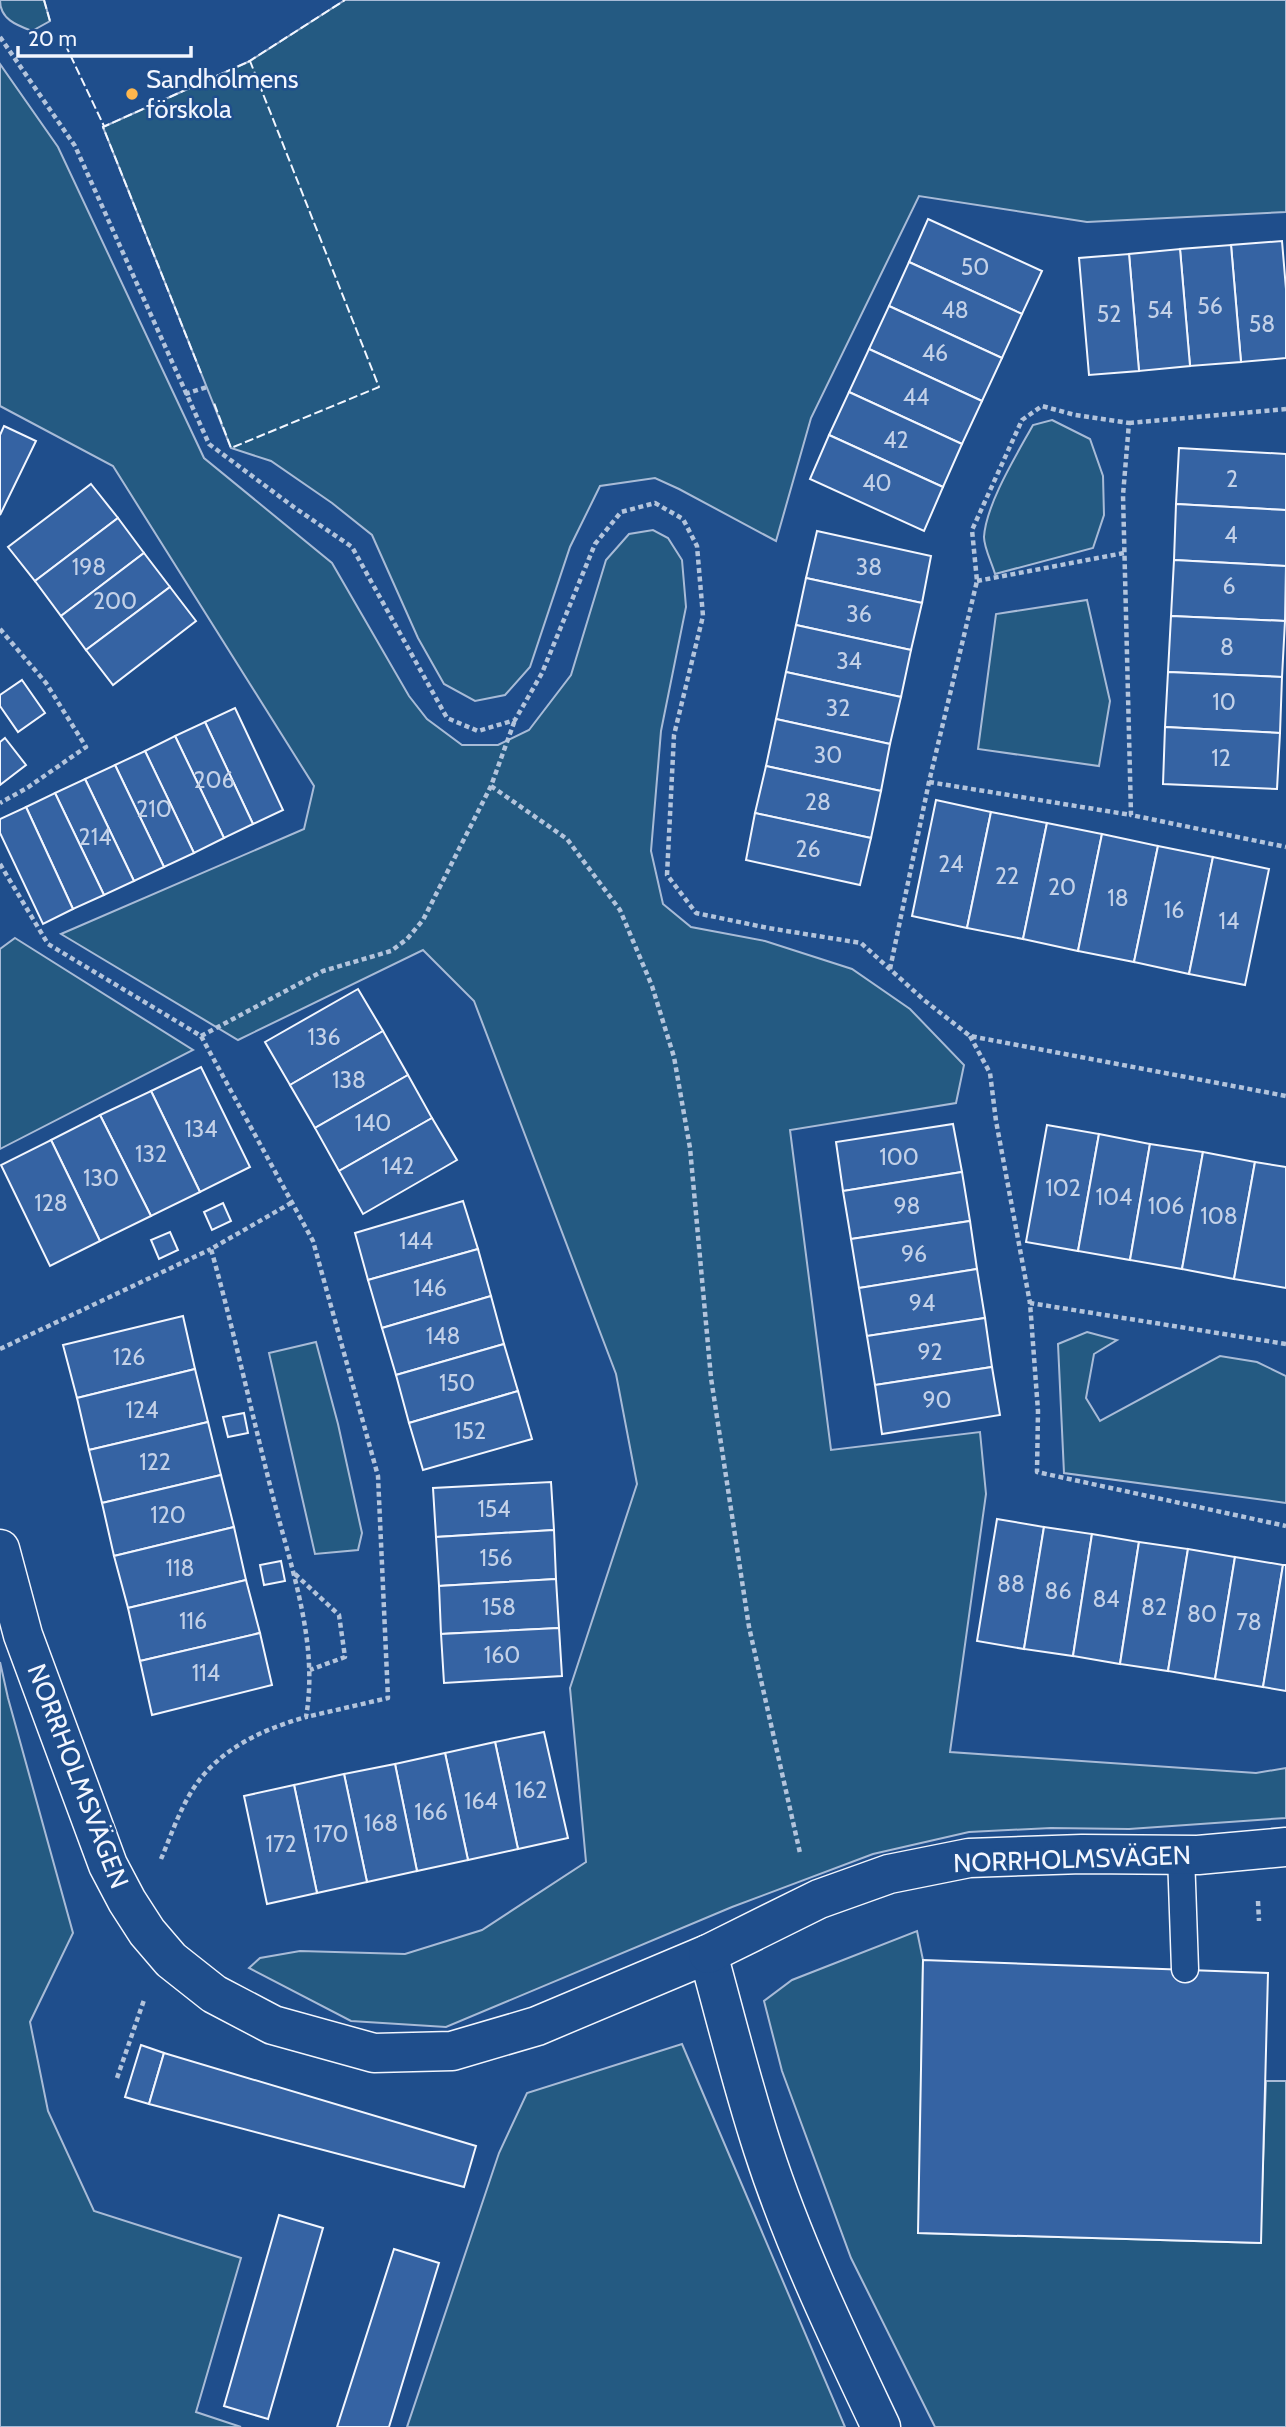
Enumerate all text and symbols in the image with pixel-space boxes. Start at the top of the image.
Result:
scale bar [18,14,191,58]
text: 20 m [28,26,77,51]
place label: Sandholmens förskola [146,63,299,125]
marker: Sandholmens förskola [124,86,140,102]
house number: 50 [961,253,989,281]
house number: 56 [1197,292,1223,320]
house number: 48 [941,296,969,324]
house number: 54 [1147,296,1173,324]
house number: 52 [1097,300,1121,328]
house number: 58 [1249,310,1275,338]
house number: 46 [922,339,948,367]
house number: 44 [903,383,929,411]
house number: 42 [883,426,909,454]
house number: 2 [1226,465,1238,493]
house number: 40 [862,469,892,497]
house number: 4 [1224,521,1238,549]
house number: 198 [72,553,106,581]
house number: 38 [856,553,882,581]
house number: 6 [1222,572,1236,600]
house number: 200 [93,587,137,615]
house number: 36 [846,600,872,628]
house number: 8 [1220,633,1234,661]
house number: 34 [836,647,862,675]
house number: 10 [1212,688,1236,716]
house number: 32 [826,694,850,722]
house number: 30 [814,741,842,769]
house number: 12 [1211,744,1231,772]
house number: 206 [193,766,235,794]
house number: 28 [805,788,831,816]
house number: 210 [136,795,172,823]
house number: 214 [79,823,111,851]
house number: 26 [795,835,821,863]
house number: 24 [938,850,964,878]
house number: 22 [995,862,1019,890]
house number: 20 [1048,873,1076,901]
house number: 18 [1107,884,1129,912]
house number: 16 [1164,896,1184,924]
house number: 14 [1219,907,1239,935]
house number: 136 [307,1023,341,1051]
house number: 138 [332,1066,366,1094]
house number: 140 [355,1109,391,1137]
house number: 134 [184,1115,218,1143]
house number: 132 [135,1140,167,1168]
house number: 100 [879,1143,919,1171]
house number: 142 [382,1152,414,1180]
house number: 130 [83,1164,119,1192]
house number: 102 [1045,1174,1081,1202]
house number: 104 [1096,1183,1132,1211]
house number: 128 [34,1189,68,1217]
house number: 98 [893,1192,921,1220]
house number: 106 [1148,1192,1184,1220]
house number: 108 [1200,1202,1238,1230]
house number: 144 [399,1227,433,1255]
house number: 96 [901,1240,927,1268]
house number: 146 [413,1274,447,1302]
house number: 94 [909,1289,935,1317]
house number: 148 [426,1322,460,1350]
house number: 92 [917,1338,943,1366]
house number: 126 [113,1343,145,1371]
house number: 150 [439,1369,475,1397]
house number: 90 [922,1386,952,1414]
house number: 124 [126,1396,158,1424]
house number: 152 [454,1417,486,1445]
house number: 122 [139,1448,171,1476]
house number: 154 [477,1495,511,1523]
house number: 120 [150,1501,186,1529]
house number: 156 [479,1544,513,1572]
house number: 118 [166,1554,194,1582]
house number: 88 [997,1570,1025,1598]
house number: 86 [1044,1577,1072,1605]
house number: 84 [1092,1585,1120,1613]
house number: 158 [482,1593,516,1621]
house number: 82 [1141,1593,1167,1621]
house number: 80 [1187,1600,1217,1628]
house number: 116 [179,1607,207,1635]
house number: 78 [1236,1608,1262,1636]
house number: 160 [484,1641,520,1669]
street label: NORRHOLMSVÄGEN [20,1659,136,1893]
house number: 114 [192,1659,220,1687]
house number: 162 [515,1776,547,1804]
house number: 164 [464,1787,498,1815]
house number: 166 [414,1798,448,1826]
house number: 168 [364,1809,398,1837]
house number: 170 [314,1820,348,1848]
house number: 172 [265,1830,297,1858]
street label: NORRHOLMSVÄGEN [953,1839,1191,1879]

